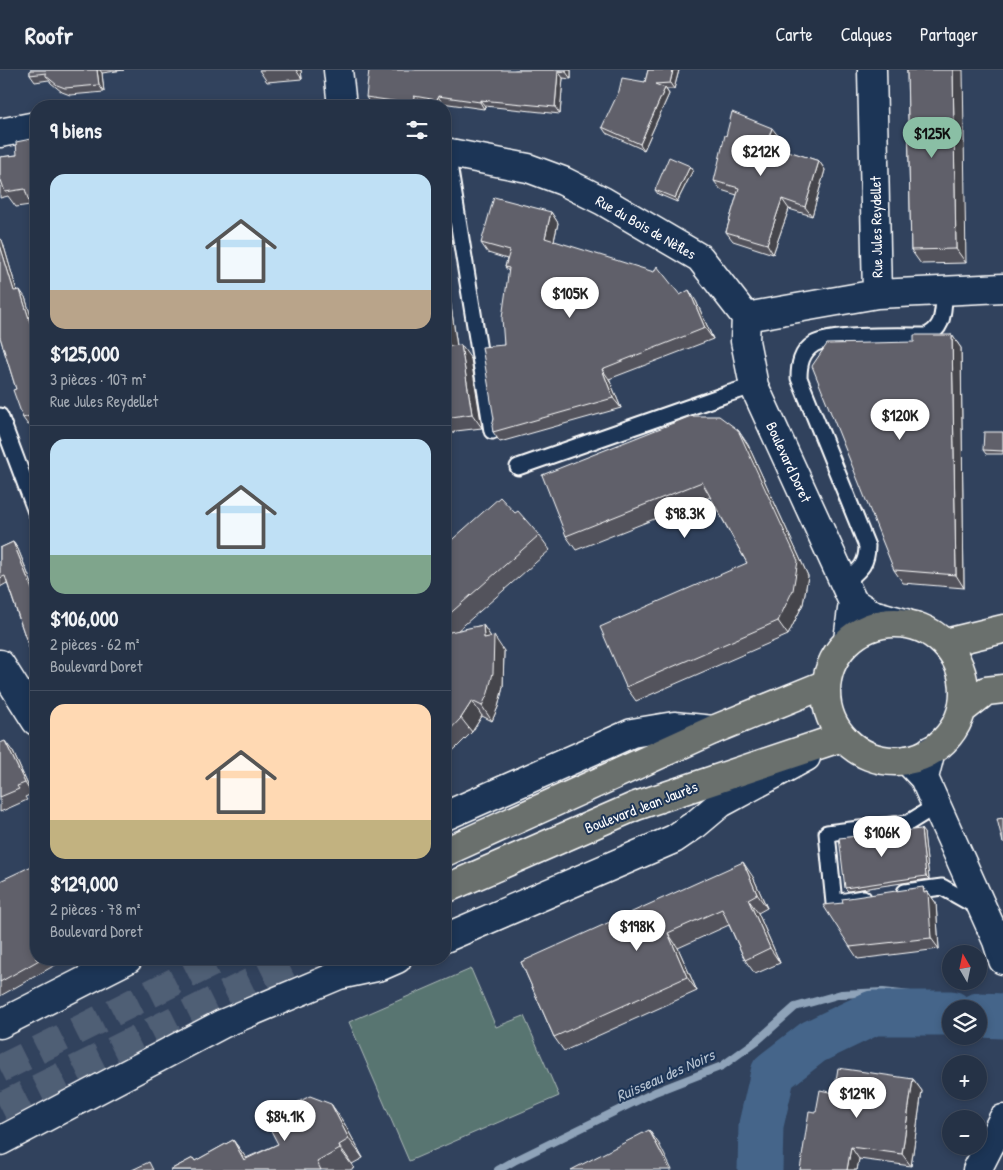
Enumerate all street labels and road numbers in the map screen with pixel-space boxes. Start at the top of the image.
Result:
street label: Rue Jules Reydellet [865,175,887,278]
street label: Rue du Bois de Nèfles [592,190,700,264]
street label: Boulevard Doret [761,418,817,506]
street label: Boulevard Jean Jaurès [582,776,701,838]

